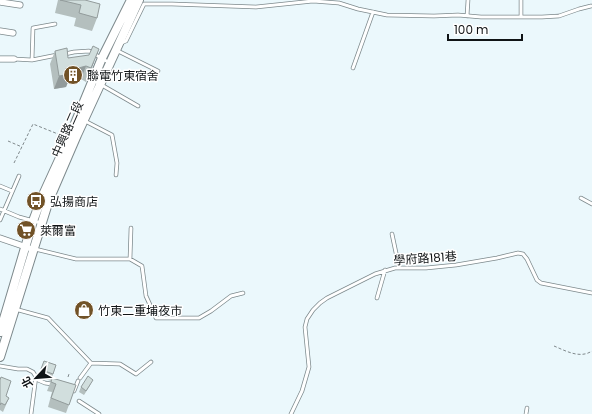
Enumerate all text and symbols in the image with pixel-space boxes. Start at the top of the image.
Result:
scale bar [448,16,522,42]
text: 100 m [454,21,488,38]
building icon: 聯電竹東宿舍 [62,64,84,86]
place label: 聯電竹東宿舍 [87,67,159,84]
street label: 中興路二段 [47,98,87,160]
bus stop icon: 弘揚商店 [25,190,47,212]
place label: 弘揚商店 [50,193,98,210]
supermarket icon: 萊爾富 [15,219,37,241]
place label: 萊爾富 [40,222,76,239]
street label: 學府路181巷 [393,247,457,269]
shop icon: 竹東二重埔夜市 [73,299,95,321]
place label: 竹東二重埔夜市 [98,302,182,319]
north arrow [16,358,56,398]
text: 北 [17,374,37,391]

